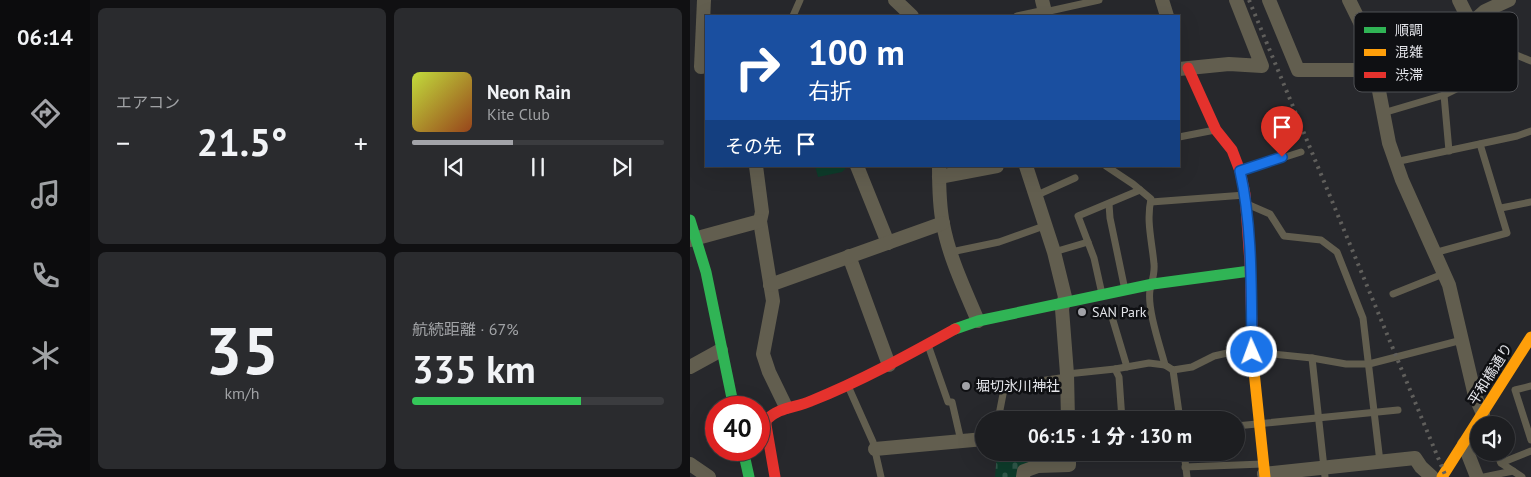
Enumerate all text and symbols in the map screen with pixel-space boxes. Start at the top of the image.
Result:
legend [1354,12,1518,92]
text: 順調 [1395,21,1423,39]
text: 06:14 [17,23,73,51]
text: 100 m [808,29,905,75]
icon: right [725,35,790,100]
text: 混雑 [1395,43,1423,61]
text: 渋滞 [1395,66,1423,84]
text: 右折 [808,77,852,105]
text: Neon Rain [487,80,571,104]
text: エアコン [116,92,180,112]
icon: directions [28,96,63,131]
text: Kite Club [487,104,550,124]
pin [1261,106,1303,157]
icon: arrive [1268,113,1296,141]
text: 21.5° [197,117,287,166]
text: − [116,124,130,161]
text: + [354,124,368,161]
icon: arrive [792,130,820,158]
text: その先 [725,134,782,158]
icon: previous [440,153,468,181]
icon: pause [524,153,552,181]
icon: next [608,153,636,181]
icon: music [28,177,63,212]
icon: phone [28,258,63,293]
place label: SAN Park [1092,303,1147,321]
marker: SAN Park [1076,306,1088,318]
text: 35 [205,308,279,392]
text: 航続距離 · 67% [412,319,519,339]
position arrow [1225,325,1277,377]
icon: climate [28,338,63,373]
street label: 平和橋通り [1464,340,1516,408]
text: 335 km [412,344,536,393]
place label: 堀切氷川神社 [976,377,1060,395]
marker: 堀切氷川神社 [960,380,972,392]
text: km/h [224,383,260,403]
speed limit sign: 40 [705,396,770,461]
map controls [1470,416,1515,461]
button: sound [1470,416,1515,461]
icon: car [28,419,63,454]
text: 06:15 · 1 分 · 130 m [1028,424,1192,448]

